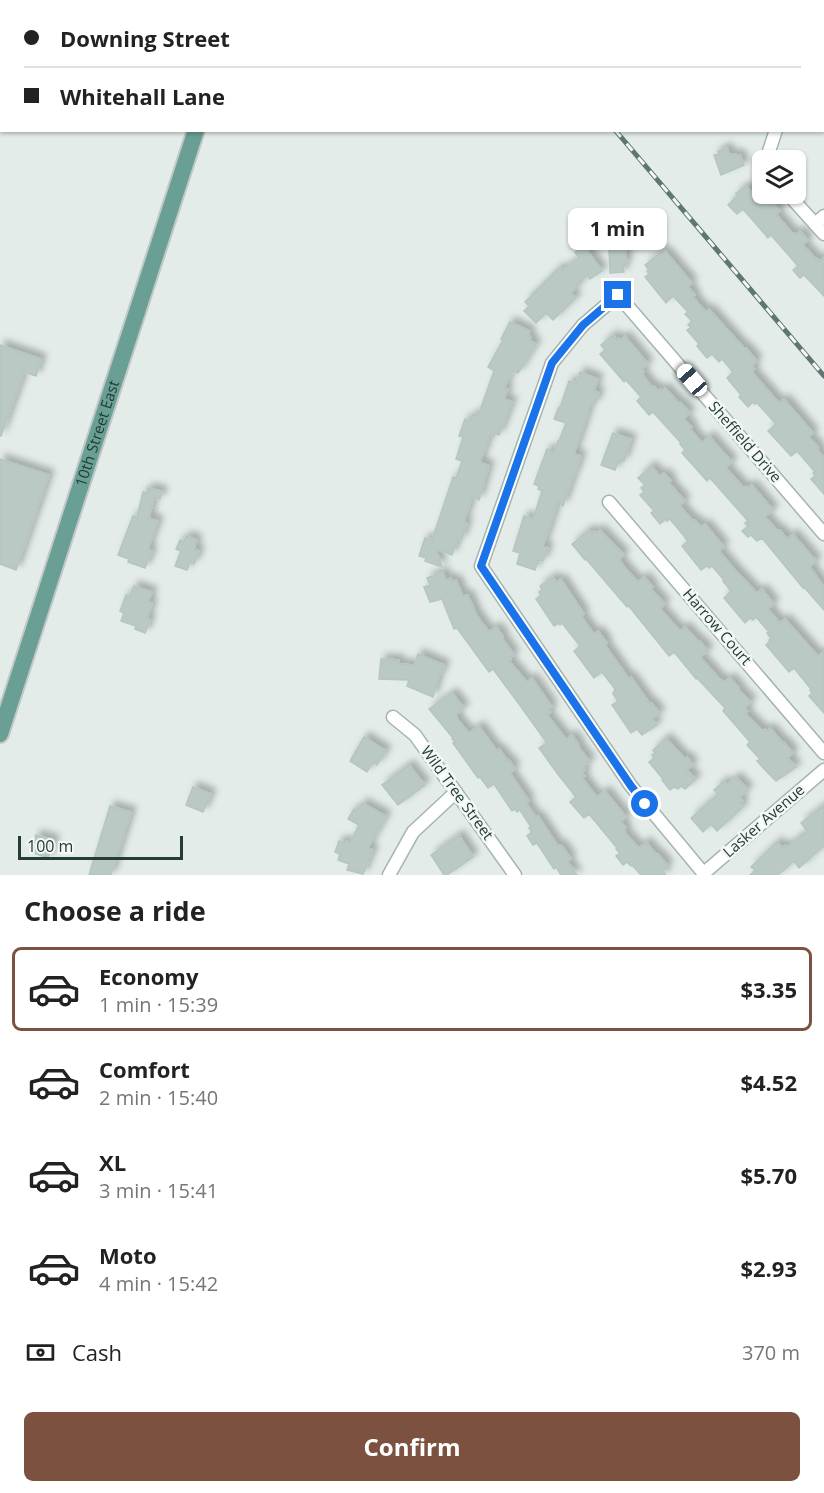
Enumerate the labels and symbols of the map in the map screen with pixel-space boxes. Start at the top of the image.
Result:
callout: 1 min [568,208,668,250]
route end [604,281,631,308]
car [673,361,711,399]
street label: 10th Street East [70,377,123,489]
street label: Sheffield Drive [705,396,787,486]
street label: Harrow Court [679,584,757,669]
street label: Wild Tree Street [417,741,499,843]
street label: Lasker Avenue [718,779,808,861]
route start [631,790,658,817]
scale bar [18,833,183,860]

